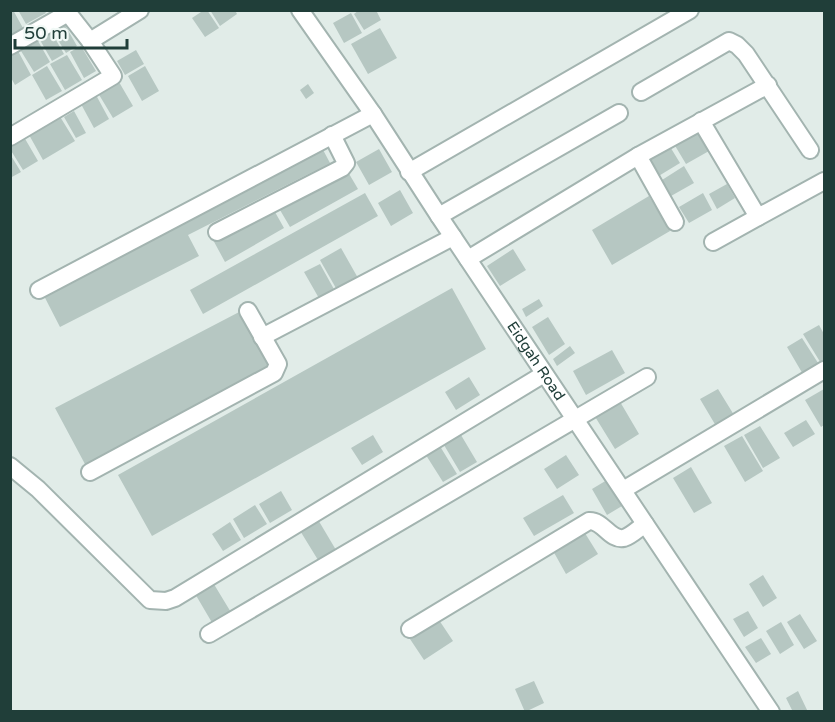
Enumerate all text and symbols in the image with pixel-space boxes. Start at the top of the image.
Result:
scale bar [15,12,128,50]
text: 50 m [24,22,68,44]
street label: Eidgah Road [503,318,569,404]

